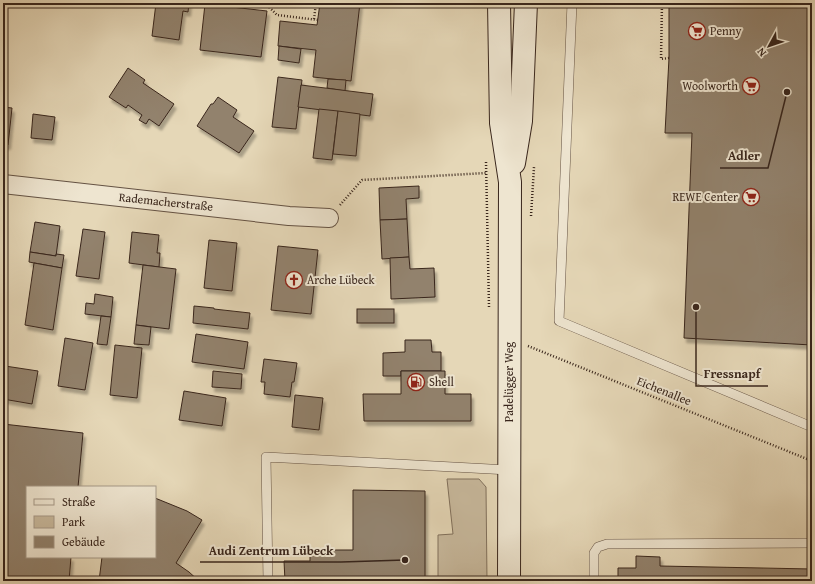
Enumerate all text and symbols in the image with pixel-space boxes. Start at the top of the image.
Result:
supermarket icon: Penny [687,21,707,41]
place label: Penny [710,22,742,39]
north arrow [749,26,789,66]
text: N [752,44,770,60]
supermarket icon: Woolworth [741,76,761,96]
place label: Woolworth [682,77,738,94]
callout: Adler [720,143,768,168]
text: Adler [728,146,760,165]
supermarket icon: REWE Center [741,187,761,207]
street label: Rademacherstraße [118,188,214,215]
place label: REWE Center [672,188,738,205]
church icon: Arche Lübeck [284,270,304,290]
place label: Arche Lübeck [307,271,376,288]
street label: Padelügger Weg [500,342,517,422]
callout: Fressnapf [696,361,768,386]
text: Fressnapf [704,364,762,383]
fuel station icon: Shell [406,372,426,392]
street label: Eichenallee [634,372,694,409]
place label: Shell [429,373,455,390]
legend [26,486,156,558]
text: Straße [62,493,96,510]
text: Park [62,513,86,530]
text: Gebäude [62,533,105,550]
callout: Audi Zentrum Lübeck [200,537,341,562]
text: Audi Zentrum Lübeck [209,541,334,560]

